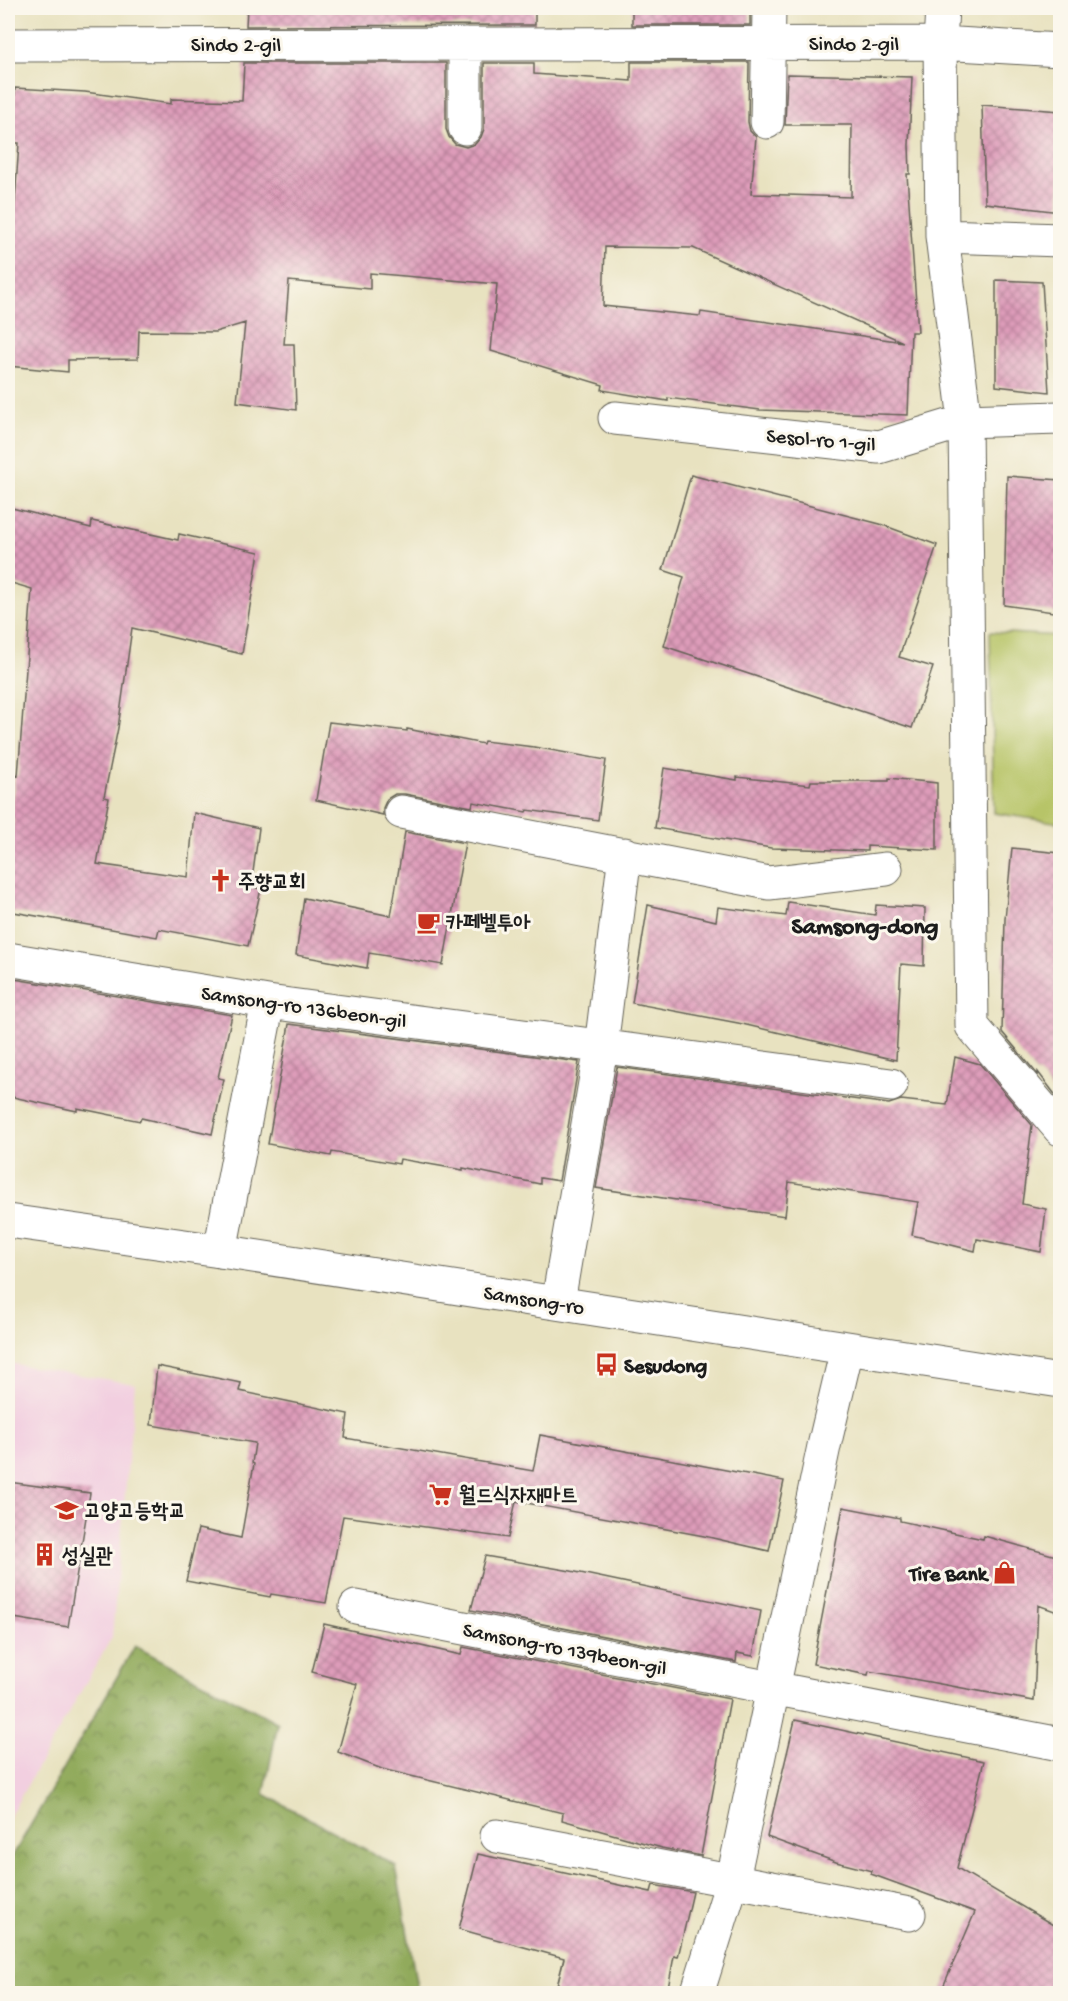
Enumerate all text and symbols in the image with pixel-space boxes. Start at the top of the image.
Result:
street label: Sindo 2-gil [809,34,899,59]
street label: Sindo 2-gil [191,35,281,60]
street label: Sesol-ro 1-gil [765,425,877,460]
church icon: 주향교회 [207,868,233,894]
place label: 주향교회 [238,872,306,897]
cafe icon: 카페벨투아 [415,909,441,935]
place label: 카페벨투아 [446,913,531,938]
district label: Samsong-dong [792,914,939,943]
street label: Samsong-ro 136beon-gil [199,983,408,1036]
street label: Samsong-ro [481,1282,586,1323]
bus stop icon: Sesudong [593,1352,619,1378]
place label: Sesudong [624,1356,707,1381]
supermarket icon: 월드식자재마트 [428,1481,454,1507]
place label: 월드식자재마트 [459,1484,577,1510]
school or university icon: 고양고등학교 [53,1497,79,1523]
place label: 고양고등학교 [84,1501,185,1526]
building icon: 성실관 [31,1542,57,1568]
place label: 성실관 [62,1546,113,1571]
shop icon: Tire Bank [992,1560,1018,1586]
place label: Tire Bank [907,1564,990,1589]
street label: Samsong-ro 139beon-gil [460,1619,668,1683]

